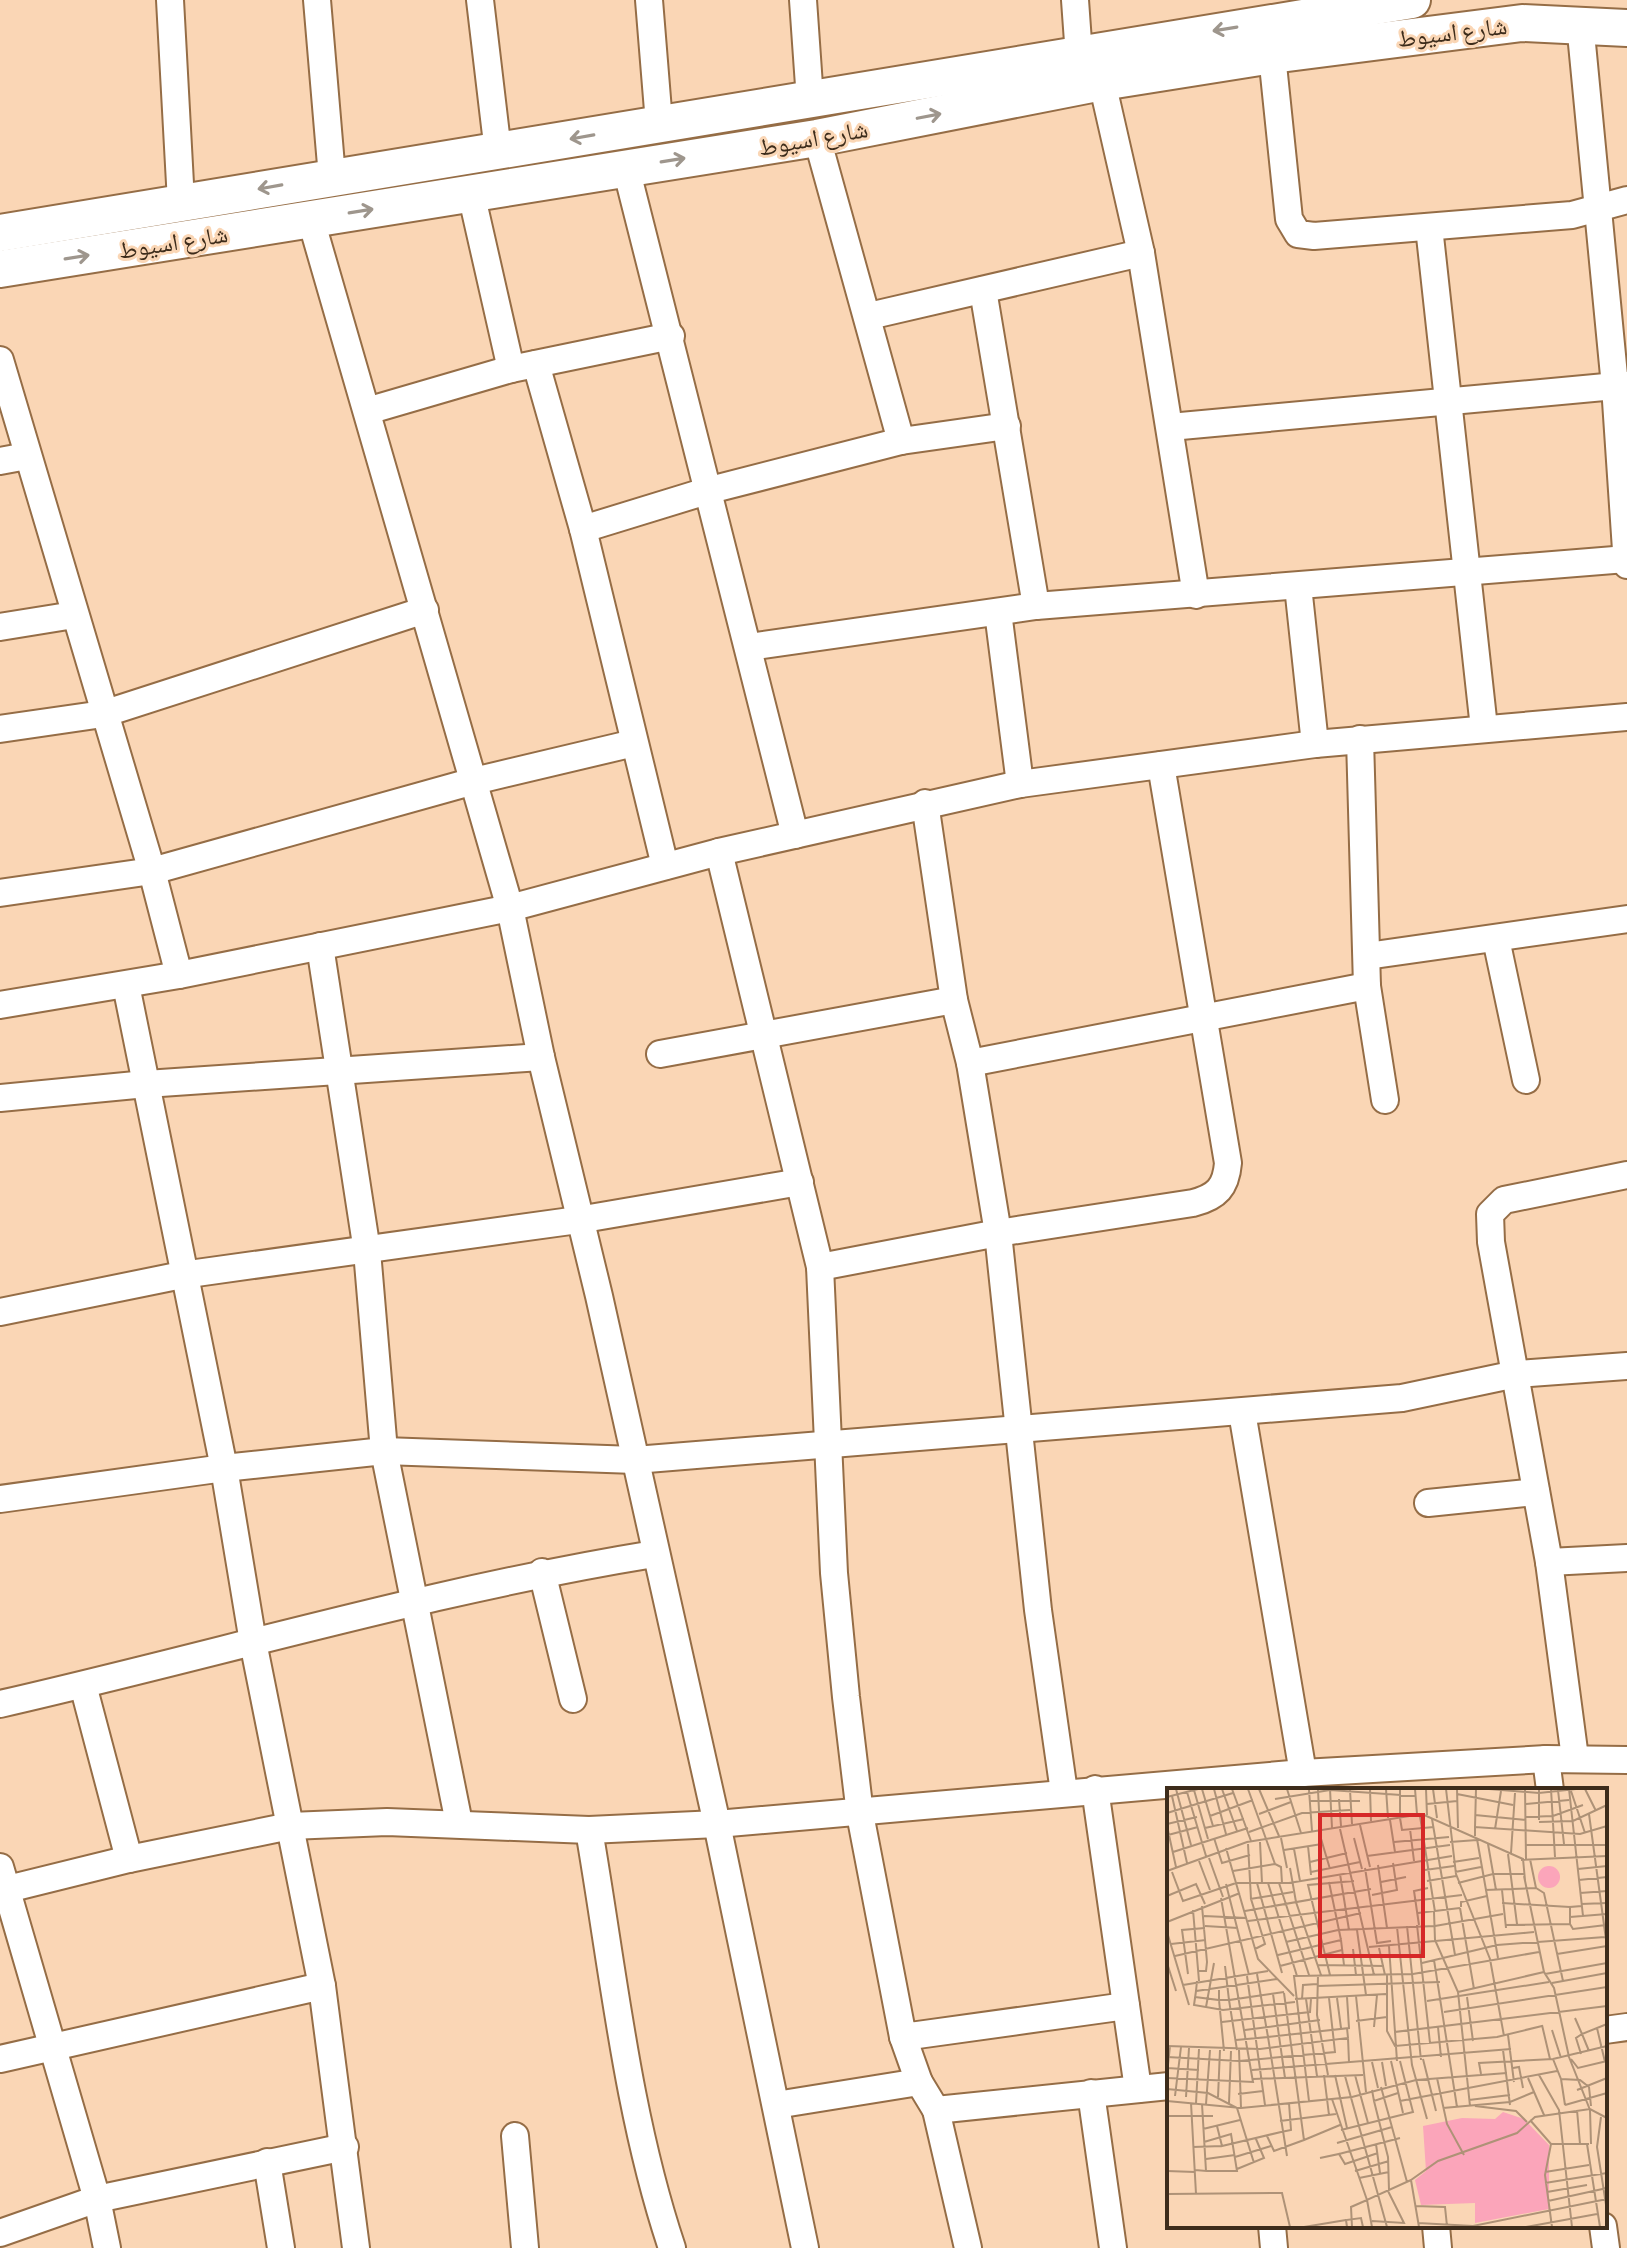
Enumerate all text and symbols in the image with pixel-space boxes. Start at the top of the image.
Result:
street label: شارع اسيوط [1395,8,1509,54]
one-way arrow [1212,23,1238,38]
one-way arrow [916,108,942,123]
street label: شارع اسيوط [756,111,870,163]
one-way arrow [569,131,595,146]
one-way arrow [660,152,685,167]
one-way arrow [257,181,283,196]
one-way arrow [348,203,374,218]
street label: شارع اسيوط [116,216,230,266]
one-way arrow [64,248,89,263]
inset map [1167,1788,1607,2228]

